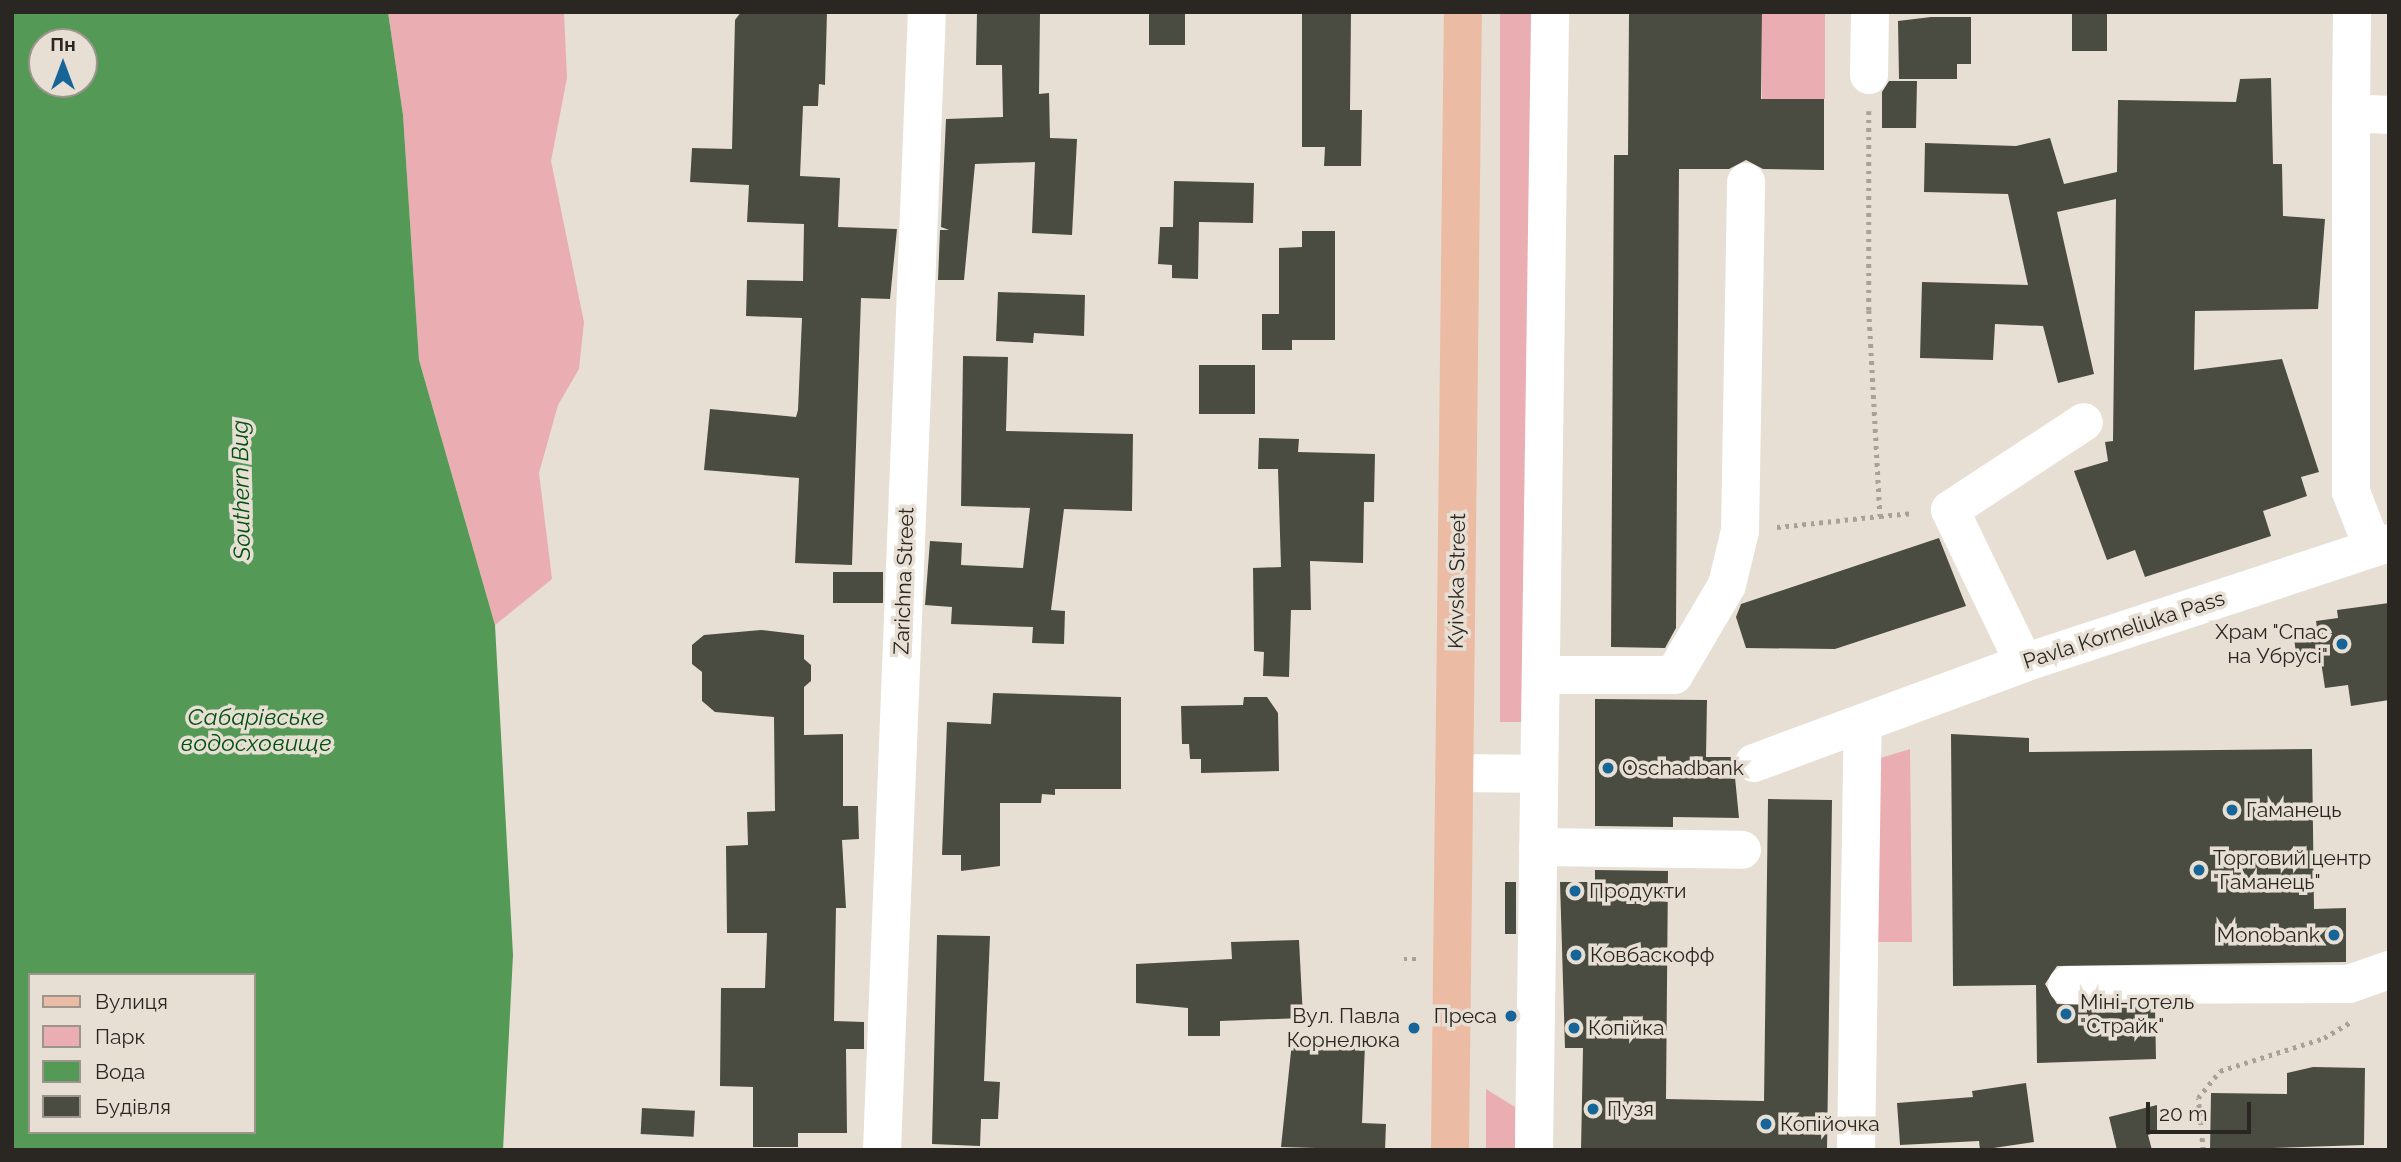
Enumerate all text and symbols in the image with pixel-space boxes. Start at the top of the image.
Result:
north arrow [28,28,98,98]
text: Пн [50,33,76,55]
water label: Southern Bug [226,420,256,560]
street label: Zarichna Street [889,507,919,655]
street label: Kyivska Street [1443,513,1471,649]
street label: Pavla Korneliuka Pass [2020,586,2228,674]
place label: Храм "Спас на Убрусі" [2215,619,2328,669]
marker: Храм "Спас на Убрусі" [2334,636,2350,652]
water label: Сабарівське водосховище [180,703,332,757]
place label: Oschadbank [1622,755,1744,781]
marker: Oschadbank [1600,760,1616,776]
place label: Гаманець [2246,797,2341,823]
marker: Гаманець [2224,802,2240,818]
place label: Торговий центр "Гаманець" [2213,845,2371,895]
marker: Торговий центр "Гаманець" [2191,862,2207,878]
place label: Продукти [1589,878,1686,904]
marker: Продукти [1567,883,1583,899]
place label: Monobank [2217,922,2320,948]
marker: Monobank [2326,927,2342,943]
place label: Ковбаскофф [1590,942,1714,968]
marker: Ковбаскофф [1568,947,1584,963]
legend [28,973,256,1134]
text: Вулиця [95,989,168,1014]
place label: Міні-готель "Страйк" [2080,989,2194,1039]
place label: Вул. Павла Корнелюка [1287,1003,1400,1053]
place label: Преса [1434,1003,1497,1029]
marker: Міні-готель "Страйк" [2058,1006,2074,1022]
marker: Преса [1503,1008,1519,1024]
place label: Копійка [1588,1015,1664,1041]
marker: Вул. Павла Корнелюка [1406,1020,1422,1036]
marker: Копійка [1566,1020,1582,1036]
text: Парк [95,1024,145,1049]
text: Вода [95,1059,145,1084]
scale bar [2149,1088,2254,1132]
text: Будівля [95,1094,171,1119]
place label: Пузя [1607,1096,1654,1122]
marker: Пузя [1585,1101,1601,1117]
text: 20 m [2159,1101,2207,1126]
place label: Копійочка [1780,1111,1880,1137]
marker: Копійочка [1758,1116,1774,1132]

